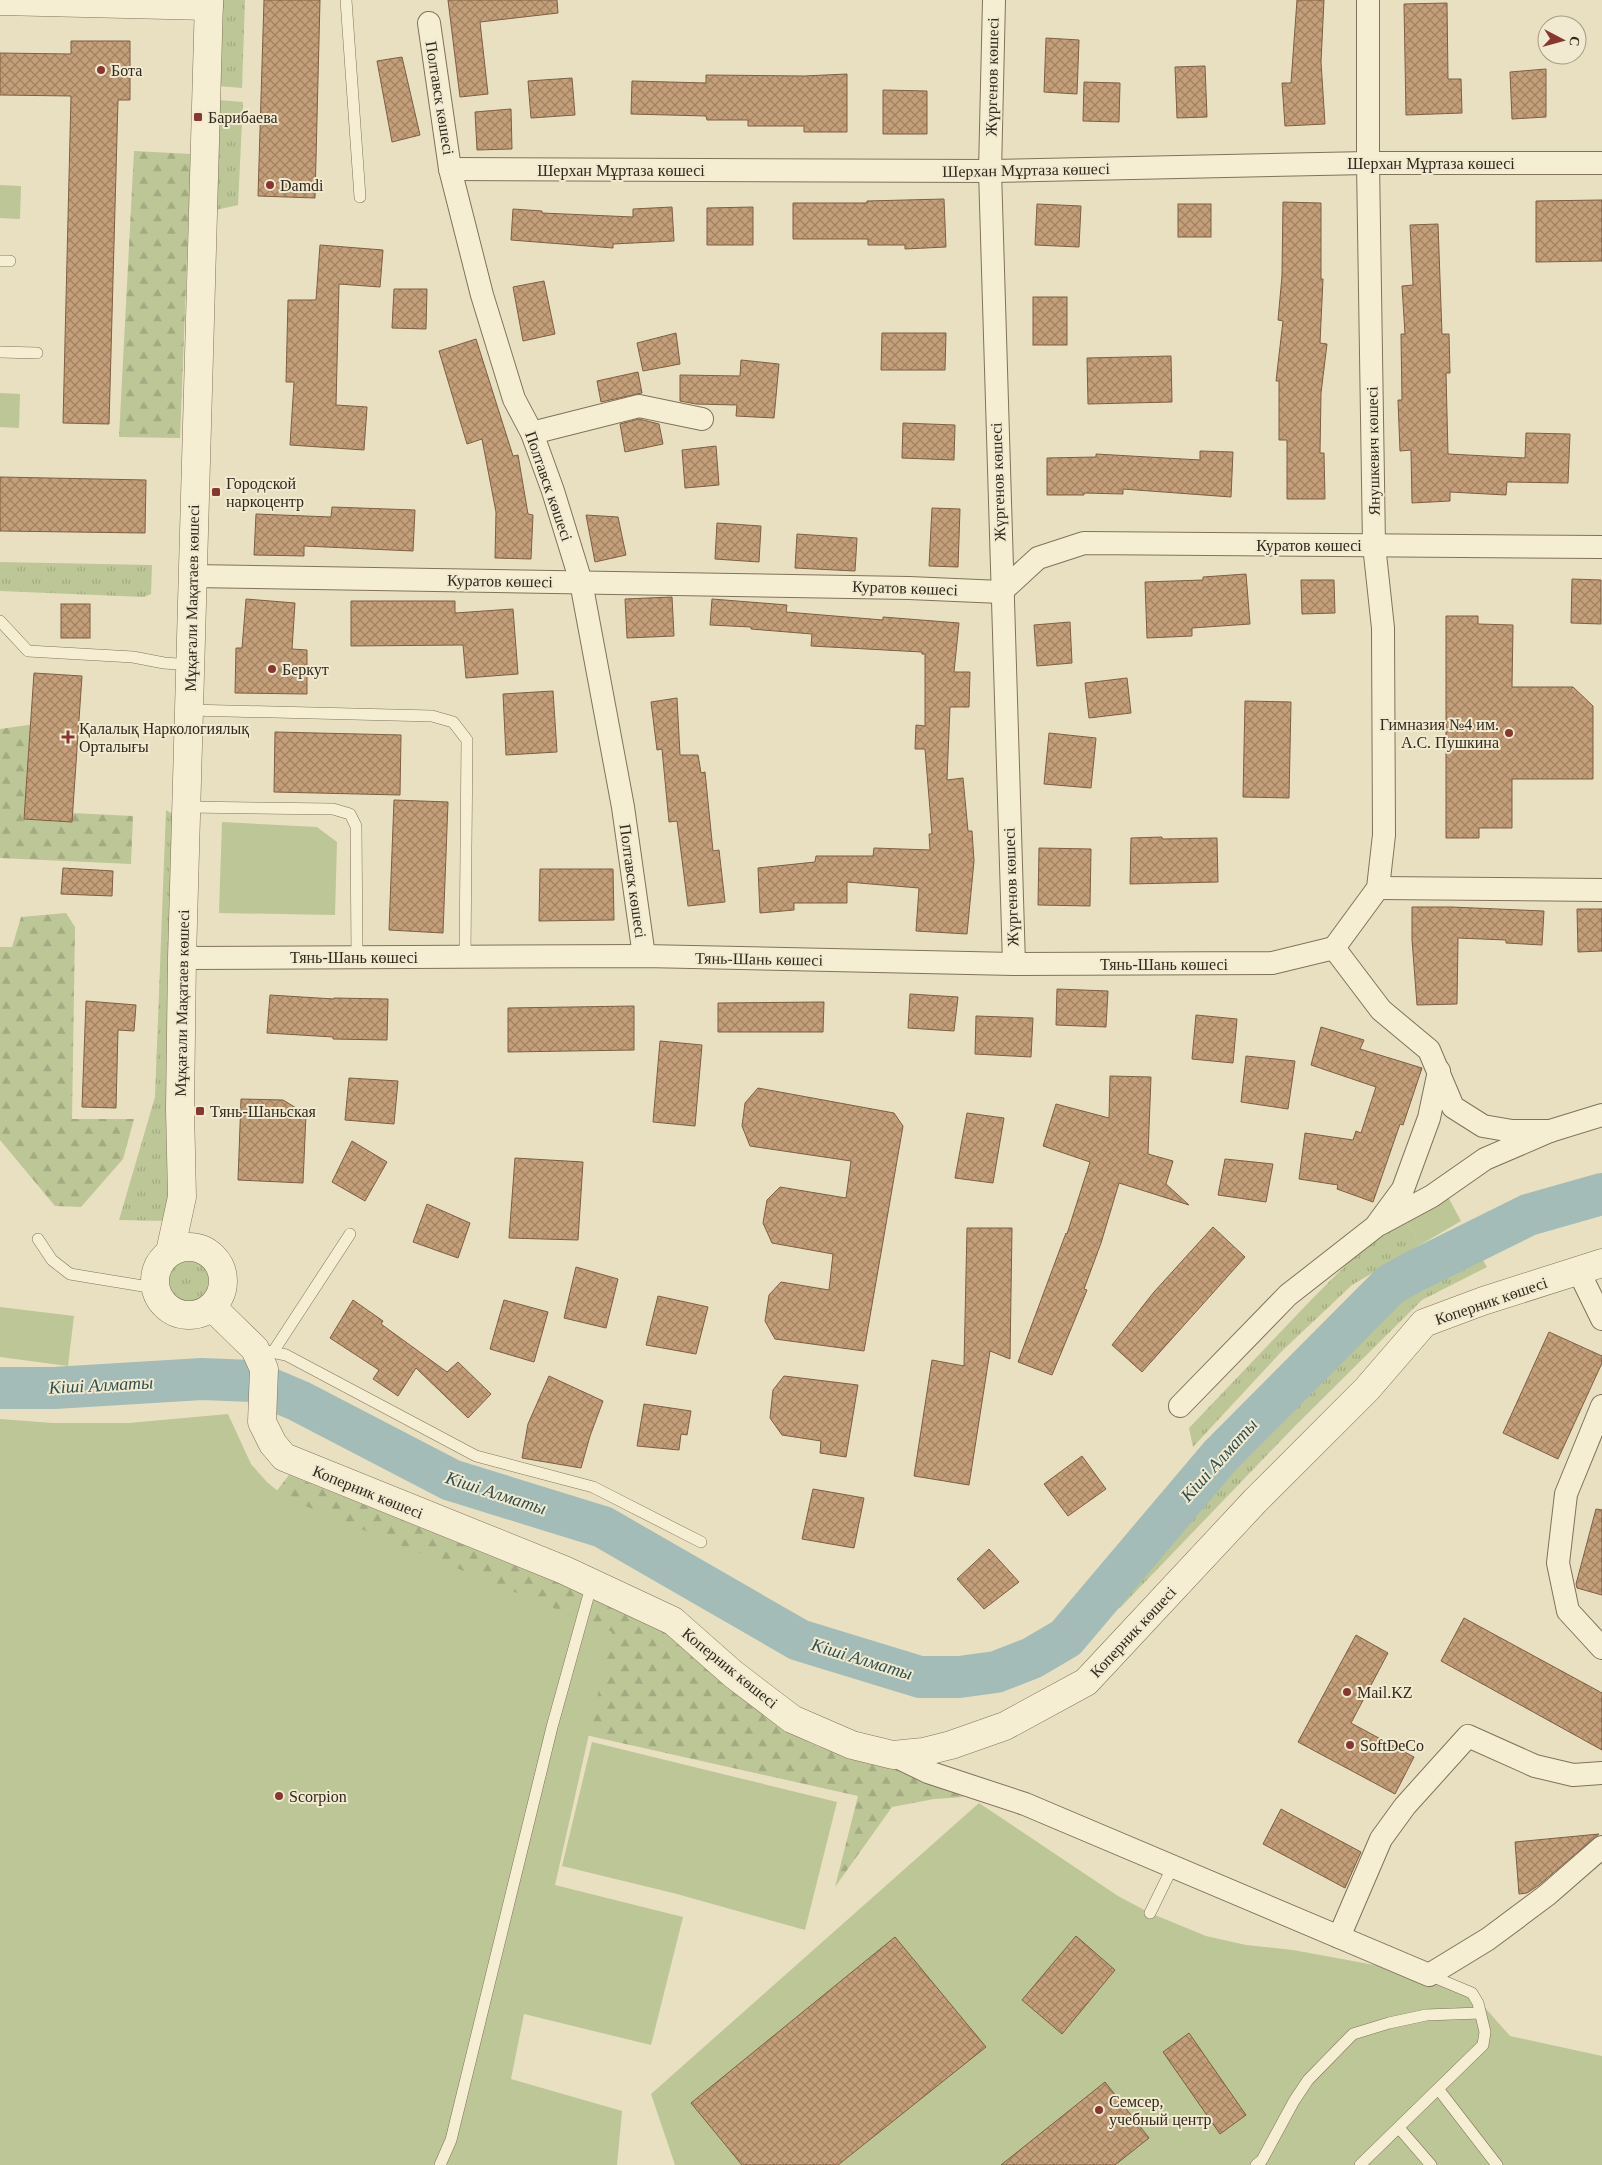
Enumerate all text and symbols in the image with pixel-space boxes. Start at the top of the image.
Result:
north arrow [1537,15,1587,65]
street label: Жүргенов көшесі [982,17,1003,137]
text: С [1566,35,1582,47]
street label: Полтавск көшесі [423,40,457,157]
place label: Бота [111,62,142,79]
marker: Бота [95,64,107,76]
place label: Барибаева [208,109,278,127]
marker: Барибаева [192,111,204,123]
street label: Шерхан Мұртаза көшесі [1347,155,1515,173]
street label: Шерхан Мұртаза көшесі [942,160,1110,181]
street label: Шерхан Мұртаза көшесі [537,162,705,180]
place label: Damdi [280,177,324,194]
marker: Damdi [264,179,276,191]
street label: Янушкевич көшесі [1363,386,1384,516]
street label: Жүргенов көшесі [987,422,1010,542]
street label: Полтавск көшесі [522,429,576,544]
place label: Городской наркоцентр [226,475,304,511]
marker: Городской наркоцентр [210,486,222,498]
street label: Мұқағали Мақатаев көшесі [182,504,203,692]
street label: Куратов көшесі [1256,537,1362,555]
street label: Куратов көшесі [447,572,554,591]
street label: Куратов көшесі [852,578,959,599]
place label: Беркут [282,661,329,679]
marker: Беркут [266,663,278,675]
place label: Гимназия №4 им. А.С. Пушкина [1380,716,1499,752]
place label: Қалалық Наркологиялық Орталығы [79,720,249,756]
marker: Гимназия №4 им. А.С. Пушкина [1503,727,1515,739]
marker: Қалалық Наркологиялық Орталығы [61,730,75,744]
street label: Полтавск көшесі [617,823,650,940]
street label: Жүргенов көшесі [1000,827,1023,947]
street label: Мұқағали Мақатаев көшесі [172,909,193,1097]
street label: Тянь-Шань көшесі [290,949,419,966]
street label: Тянь-Шань көшесі [695,949,824,969]
street label: Тянь-Шань көшесі [1100,956,1229,973]
place label: Тянь-Шаньская [210,1103,317,1120]
marker: Тянь-Шаньская [194,1105,206,1117]
street label: Коперник көшесі [1433,1274,1550,1329]
water label: Кіші Алматы [47,1372,154,1398]
water label: Кіші Алматы [1176,1414,1261,1506]
street label: Коперник көшесі [310,1462,426,1523]
water label: Кіші Алматы [442,1467,549,1519]
street label: Коперник көшесі [1087,1583,1180,1681]
street label: Коперник көшесі [678,1624,781,1713]
water label: Кіші Алматы [808,1634,915,1684]
place label: Mail.KZ [1357,1684,1413,1701]
marker: Mail.KZ [1341,1686,1353,1698]
place label: SoftDeCo [1360,1737,1424,1754]
marker: SoftDeCo [1344,1739,1356,1751]
place label: Scorpion [289,1788,347,1806]
marker: Scorpion [273,1790,285,1802]
place label: Семсер, учебный центр [1109,2093,1212,2129]
marker: Семсер, учебный центр [1093,2104,1105,2116]

